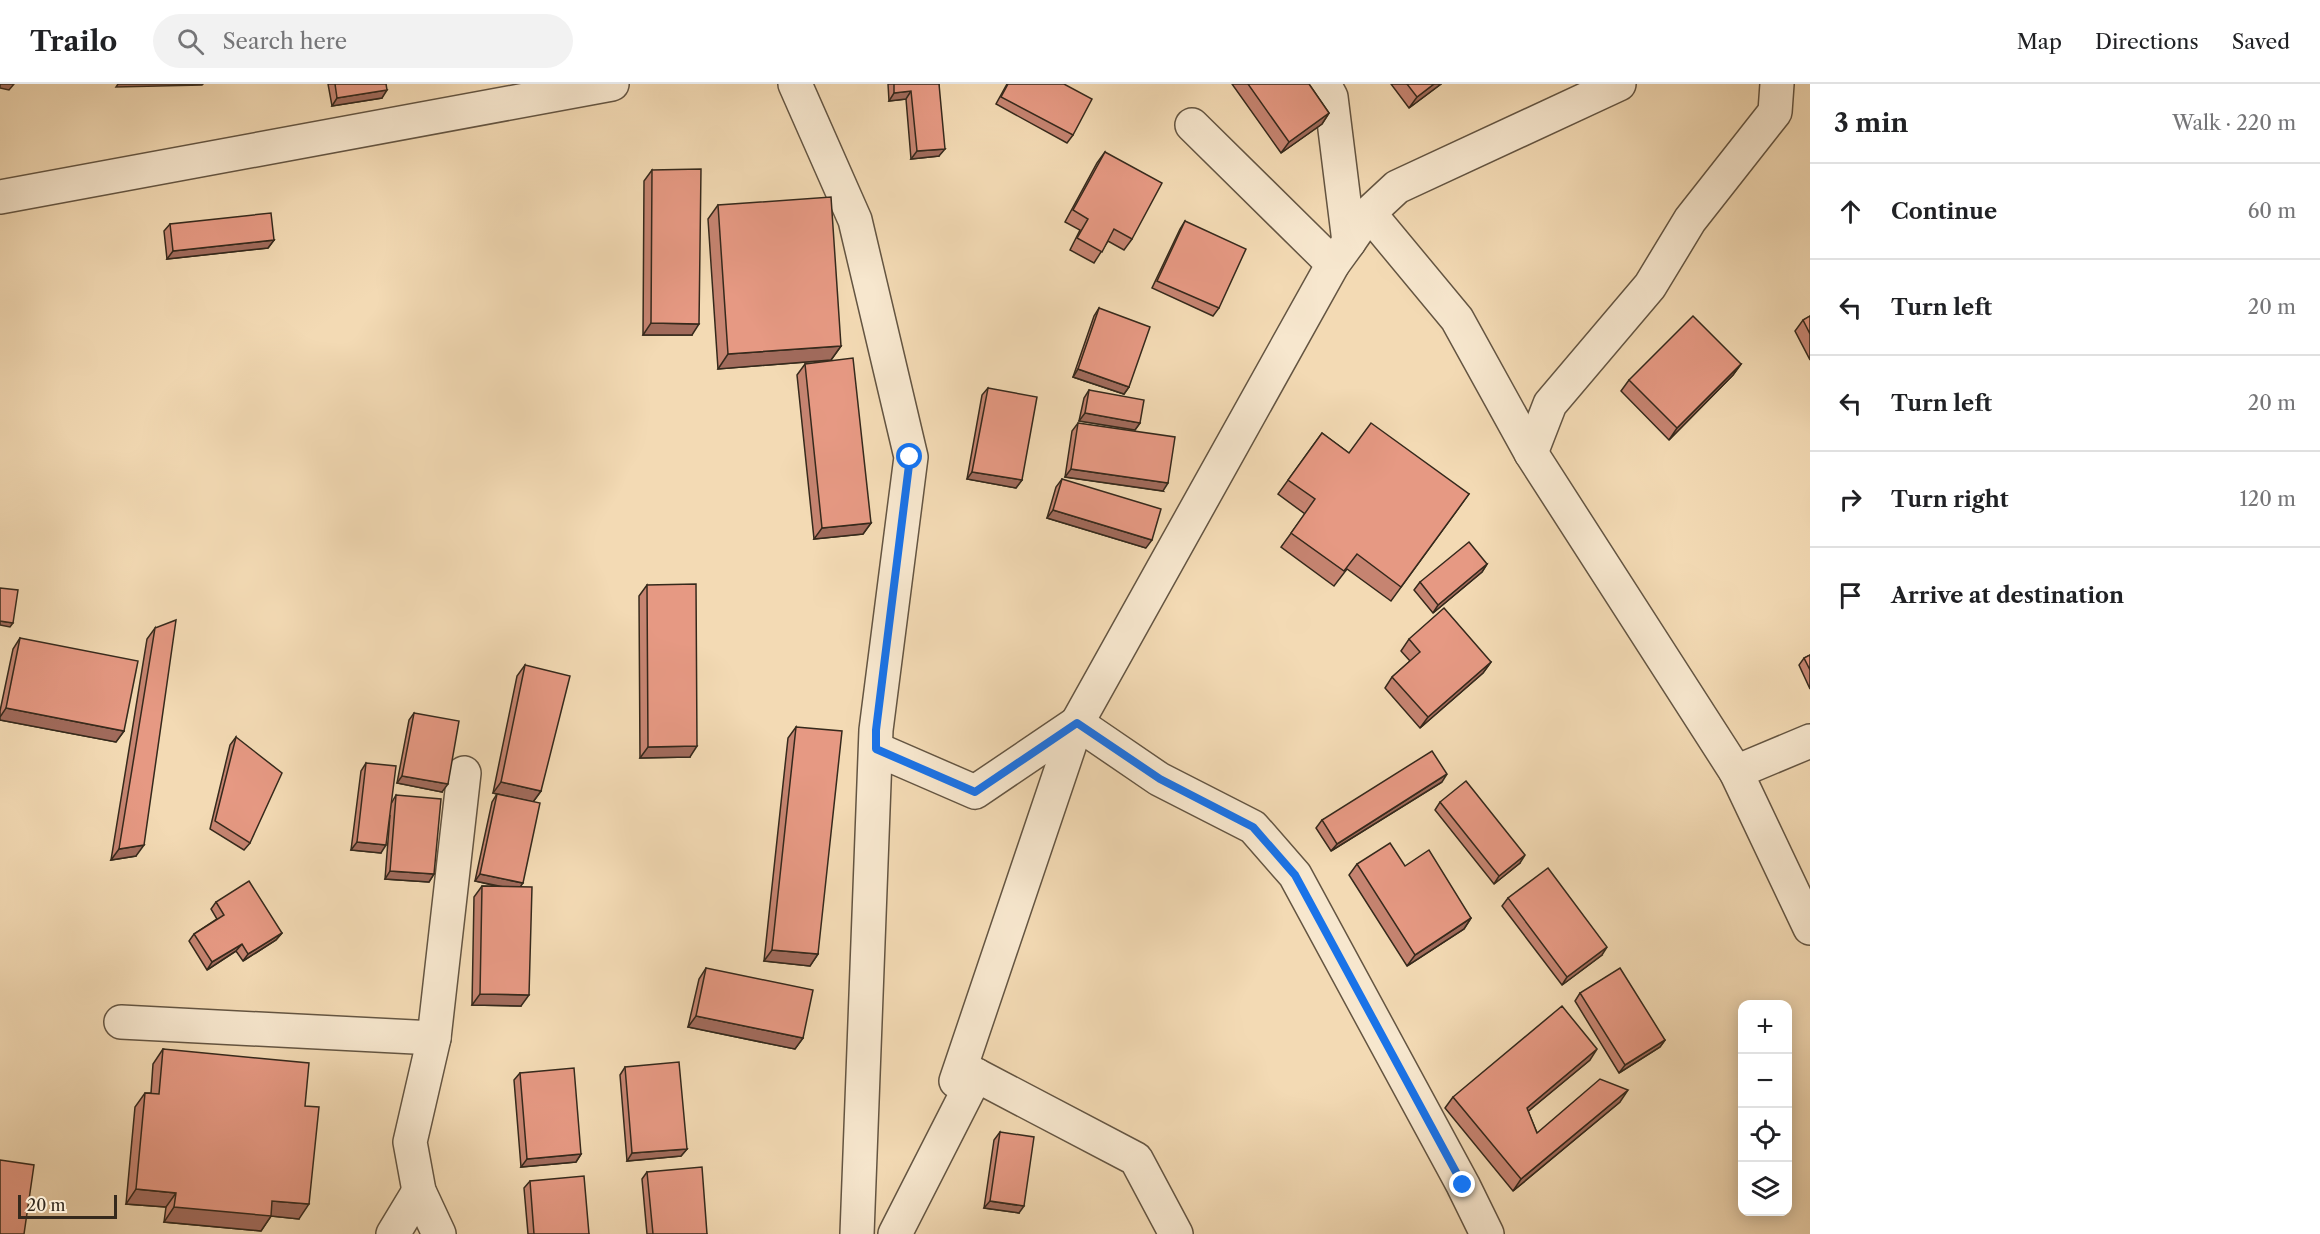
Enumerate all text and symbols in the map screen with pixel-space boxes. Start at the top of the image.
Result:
search box [153,14,573,68]
text: Trailo [30,24,117,58]
icon: search [174,25,207,58]
text: Search here [222,28,347,55]
text: Map [2017,29,2062,54]
text: Directions [2095,29,2199,54]
text: Saved [2232,29,2290,54]
text: 3 min [1834,107,1908,139]
text: Walk · 220 m [2172,111,2296,135]
icon: ahead [1834,195,1867,228]
text: Continue [1891,198,1997,225]
text: 60 m [2248,199,2296,223]
icon: left [1834,291,1867,324]
text: Turn left [1891,294,1992,321]
text: 20 m [2248,295,2296,319]
icon: left [1834,387,1867,420]
text: Turn left [1891,390,1992,417]
text: 20 m [2248,391,2296,415]
route start [896,443,922,469]
icon: right [1834,483,1867,516]
text: Turn right [1891,486,2009,513]
text: 120 m [2239,487,2296,511]
icon: arrive [1834,579,1867,612]
text: Arrive at destination [1891,582,2124,609]
map controls [1738,1000,1792,1216]
button: + [1738,1000,1792,1054]
button: − [1738,1054,1792,1108]
button: locate [1738,1108,1792,1162]
button: layers [1738,1162,1792,1216]
route end [1449,1171,1475,1197]
scale bar [18,1192,117,1220]
text: 20 m [27,1195,66,1215]

